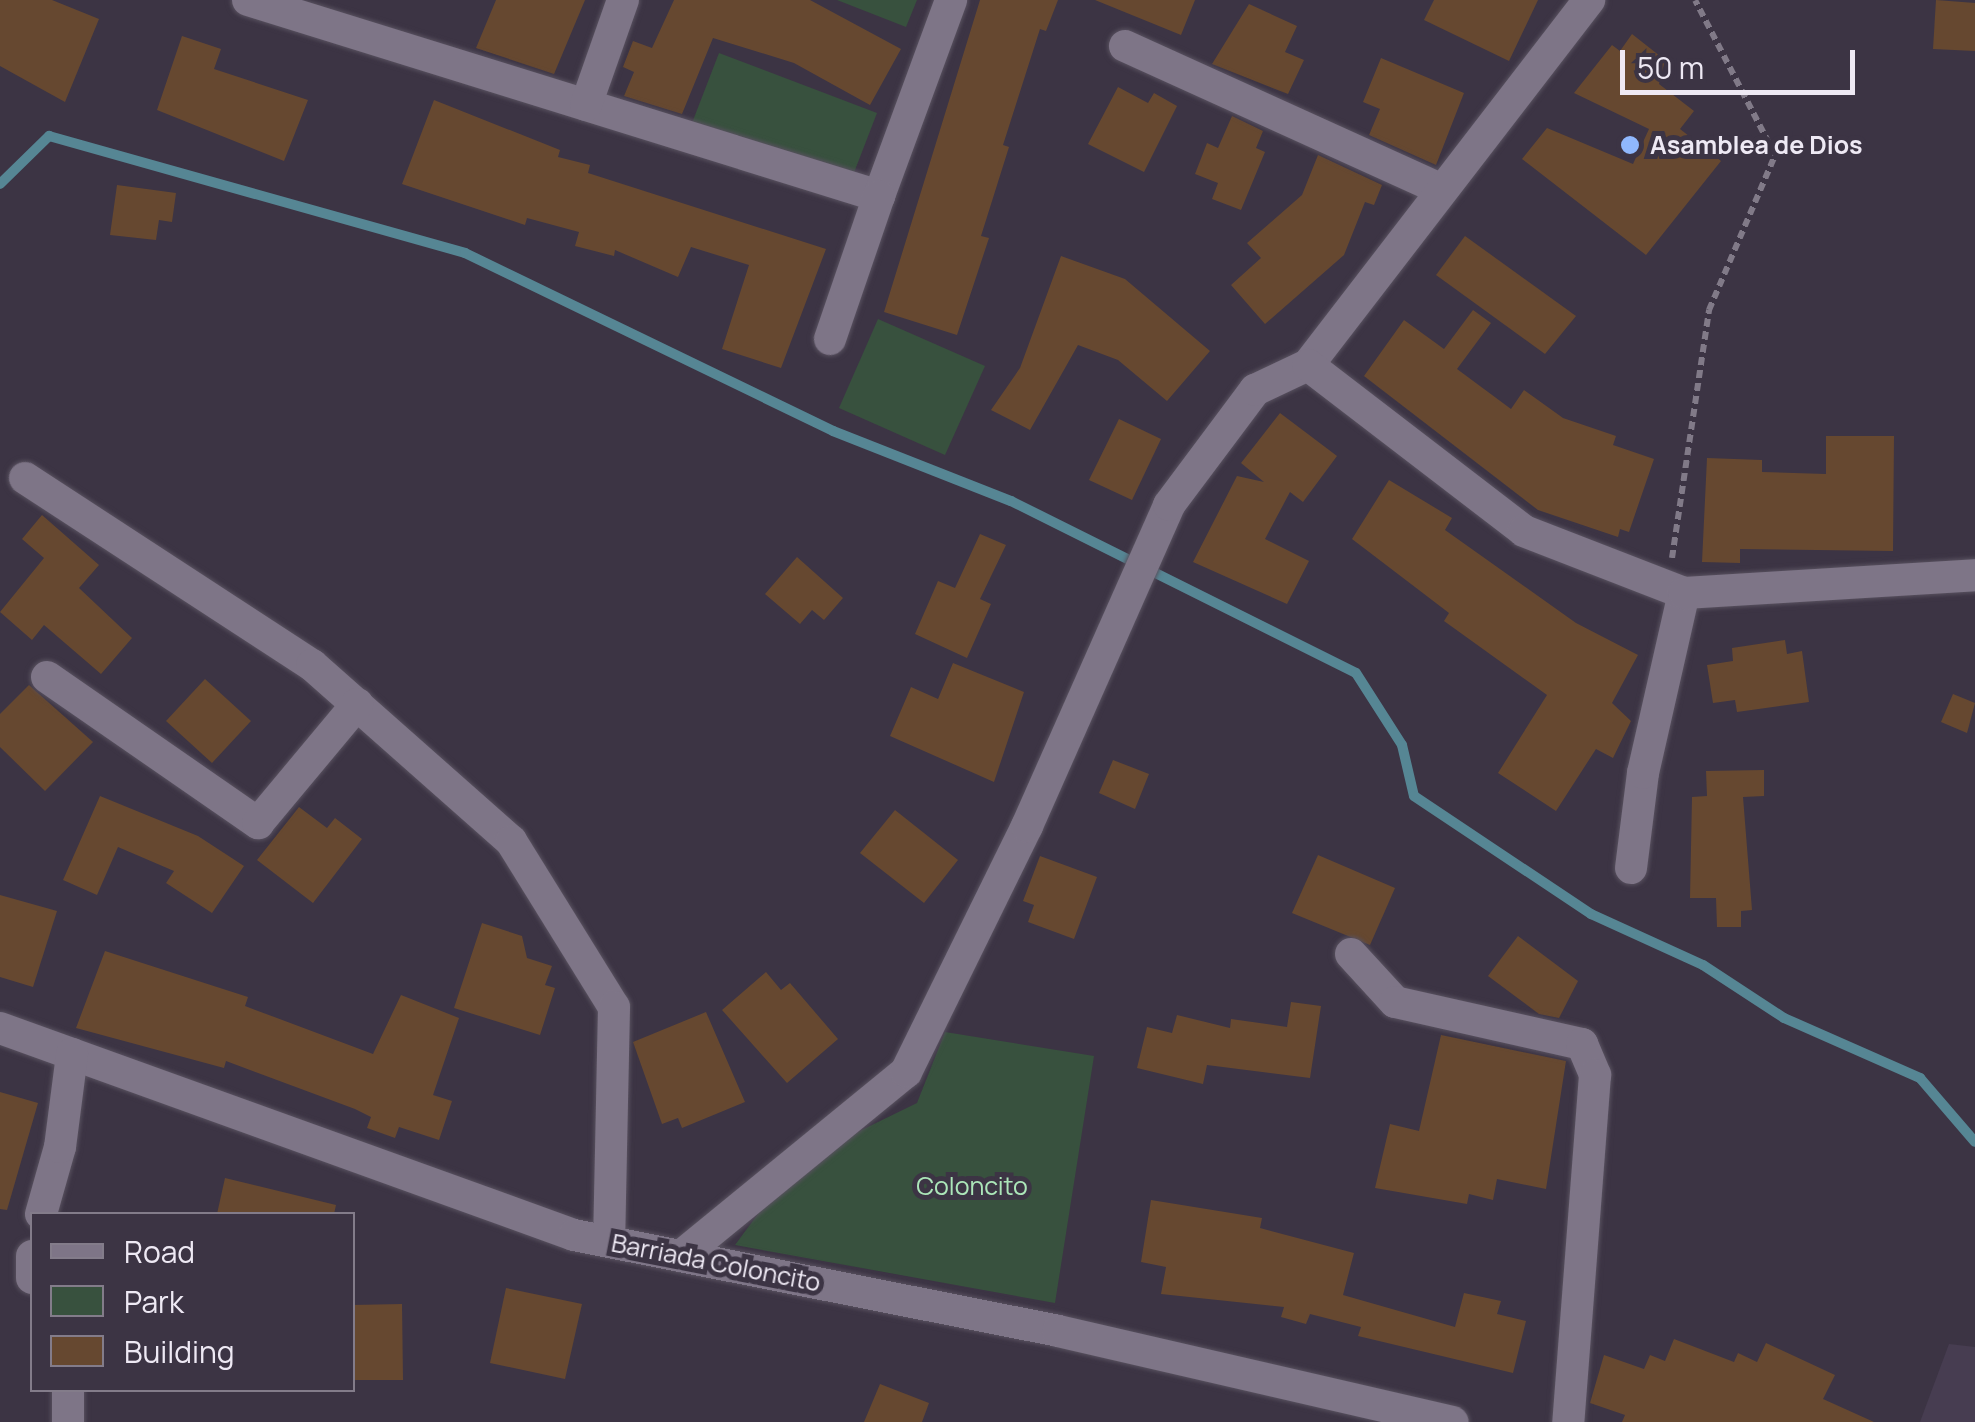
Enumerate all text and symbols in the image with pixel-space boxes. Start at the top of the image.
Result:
scale bar [1625,30,1860,92]
text: 50 m [1637,47,1704,88]
place label: Asamblea de Dios [1650,130,1862,160]
marker: Asamblea de Dios [1619,134,1641,156]
park label: Coloncito [916,1171,1028,1201]
legend [30,1212,355,1392]
street label: Barriada Coloncito [609,1228,823,1298]
text: Road [124,1231,195,1272]
text: Park [124,1281,184,1322]
text: Building [124,1331,235,1372]

